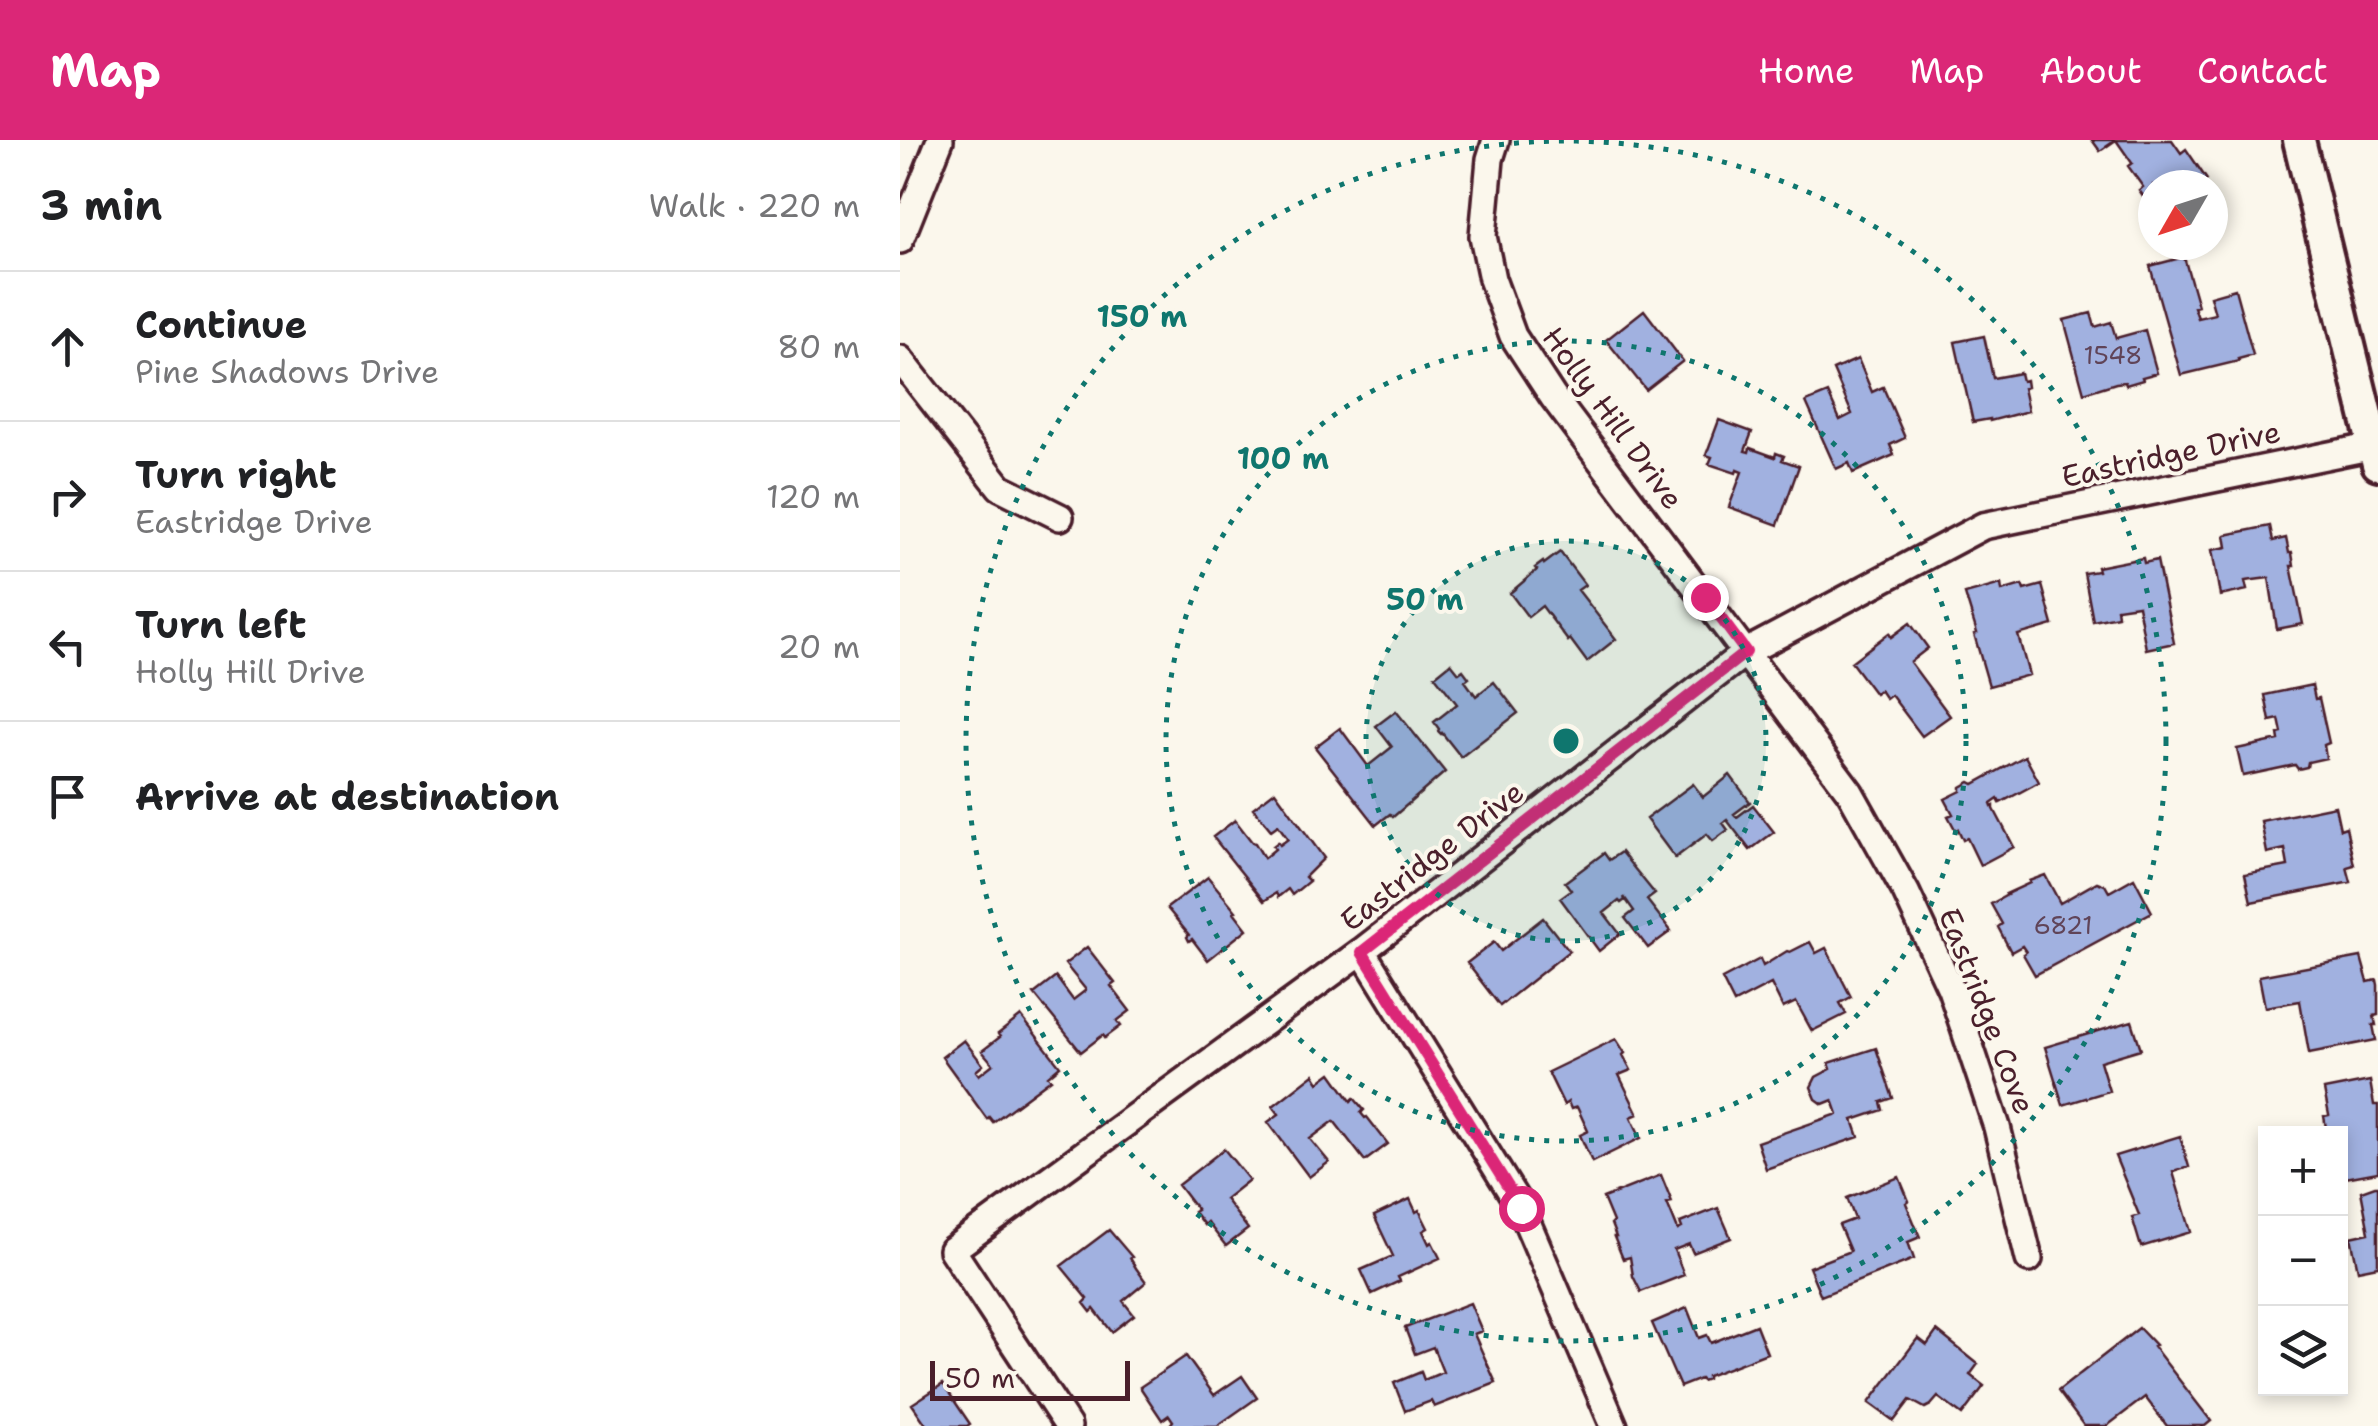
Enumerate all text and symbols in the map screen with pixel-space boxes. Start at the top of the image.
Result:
text: Map [50,38,161,102]
text: Home [1758,47,1854,94]
text: Map [1909,47,1984,94]
text: About [2039,47,2142,94]
text: Contact [2197,47,2328,94]
north arrow [2138,170,2228,260]
text: 3 min [40,177,162,233]
text: Walk · 220 m [649,184,860,227]
text: 150 m [1097,296,1187,337]
text: Continue [135,299,307,350]
street label: Holly Hill Drive [1533,318,1693,518]
icon: ahead [40,319,95,374]
text: 80 m [777,325,860,368]
house number: 1548 [2083,338,2143,372]
text: Pine Shadows Drive [135,350,439,393]
street label: Eastridge Drive [2058,411,2284,497]
text: 100 m [1237,438,1329,479]
text: Turn right [135,449,337,500]
icon: right [40,469,95,524]
text: 120 m [766,475,860,518]
text: Eastridge Drive [135,500,373,543]
route end [1683,575,1729,621]
text: 50 m [1386,579,1464,620]
text: Turn left [135,599,307,650]
icon: left [40,619,95,674]
text: 20 m [778,625,860,668]
text: Holly Hill Drive [135,650,366,693]
centre of rings [1548,723,1584,759]
icon: arrive [40,769,95,824]
text: Arrive at destination [135,771,559,822]
street label: Eastridge Drive [1332,771,1532,941]
street label: Eastridge Cove [1929,902,2045,1120]
house number: 6821 [2033,908,2093,942]
map controls [2258,1126,2348,1396]
button: + [2258,1126,2348,1216]
route start [1499,1186,1545,1232]
button: − [2258,1216,2348,1306]
button: layers [2258,1306,2348,1396]
scale bar [930,1356,1130,1400]
text: 50 m [945,1359,1015,1397]

